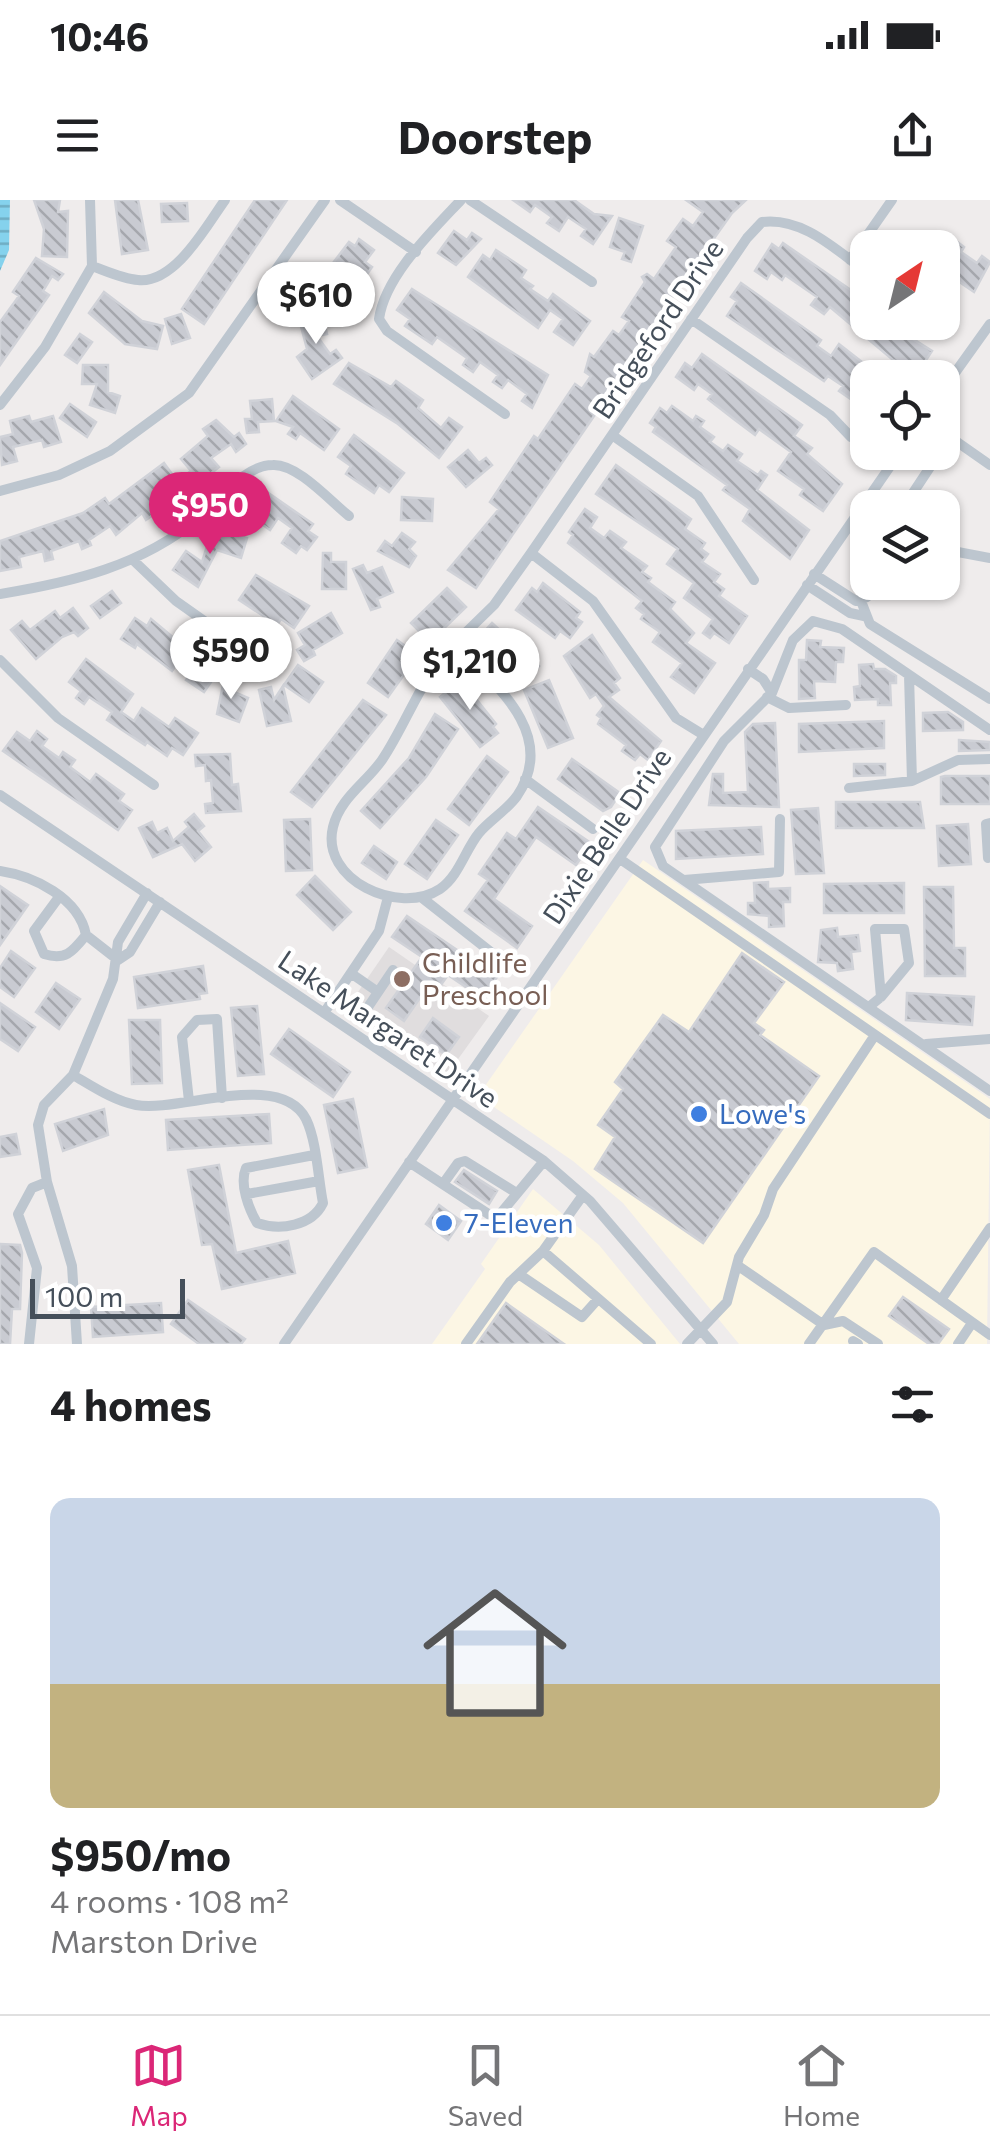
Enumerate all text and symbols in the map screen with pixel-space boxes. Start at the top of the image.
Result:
text: 10:46 [50,12,149,59]
icon: menu [50,108,105,163]
text: Doorstep [398,108,592,163]
icon: share [885,108,940,163]
north arrow [850,230,960,340]
map controls [850,230,960,600]
street label: Bridgeford Drive [585,232,730,425]
pin: $610 [257,262,375,347]
text: $610 [279,274,353,314]
button: locate [850,360,960,470]
pin: $950 [151,472,269,557]
text: $950 [171,484,249,524]
button: layers [850,490,960,600]
pin: $590 [172,617,290,702]
pin: $1,210 [389,628,551,713]
text: $590 [192,629,270,669]
text: $1,210 [423,640,517,680]
street label: Dixie Belle Drive [535,741,678,930]
street label: Lake Margaret Drive [272,942,505,1114]
place label: Childlife Preschool [422,945,548,1011]
marker: Childlife Preschool [391,968,413,990]
place label: Lowe's [719,1096,806,1130]
marker: Lowe's [688,1103,710,1125]
place label: 7-Eleven [464,1205,573,1239]
marker: 7-Eleven [433,1212,455,1234]
scale bar [30,1274,185,1318]
text: 100 m [45,1279,123,1313]
icon: filters [885,1377,940,1432]
text: 4 homes [50,1378,212,1430]
icon: home [405,1563,585,1743]
text: $950/mo [50,1828,231,1880]
text: 4 rooms · 108 m² [50,1880,289,1920]
text: Marston Drive [50,1920,258,1960]
tab: Map [130,2038,188,2132]
tab: Saved [448,2038,523,2132]
tab: Home [783,2038,860,2132]

